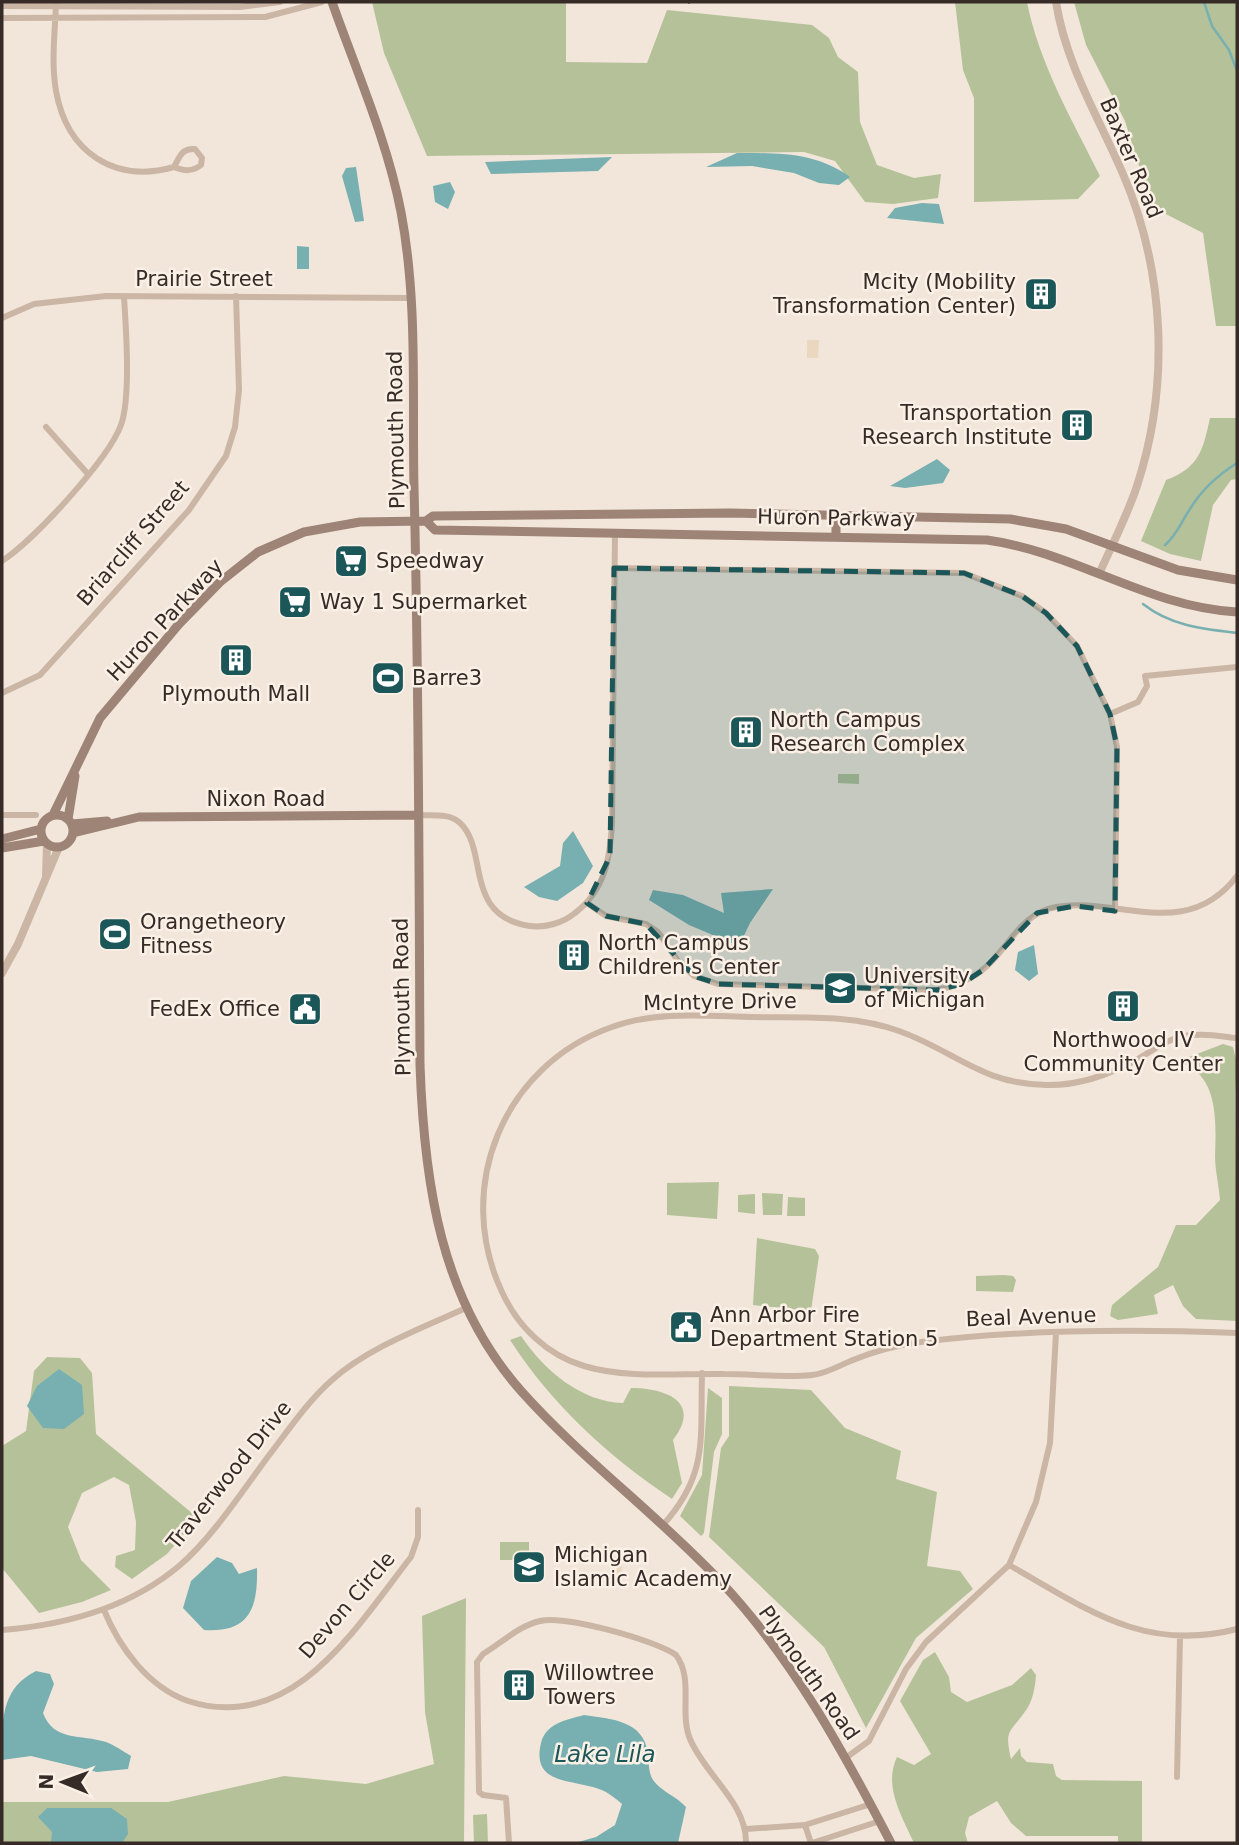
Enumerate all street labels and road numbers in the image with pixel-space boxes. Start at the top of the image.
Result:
street label: Baxter Road [1095,94,1167,222]
street label: Prairie Street [135,267,273,291]
street label: Plymouth Road [383,351,409,509]
street label: Briarcliff Street [72,475,194,611]
street label: Huron Parkway [757,505,915,531]
street label: Huron Parkway [102,554,228,686]
street label: Nixon Road [207,787,325,811]
street label: Plymouth Road [389,918,415,1076]
street label: McIntyre Drive [643,989,797,1015]
street label: Beal Avenue [965,1303,1097,1331]
street label: Traverwood Drive [161,1396,296,1555]
street label: Devon Circle [294,1547,400,1663]
street label: Plymouth Road [754,1601,864,1745]

